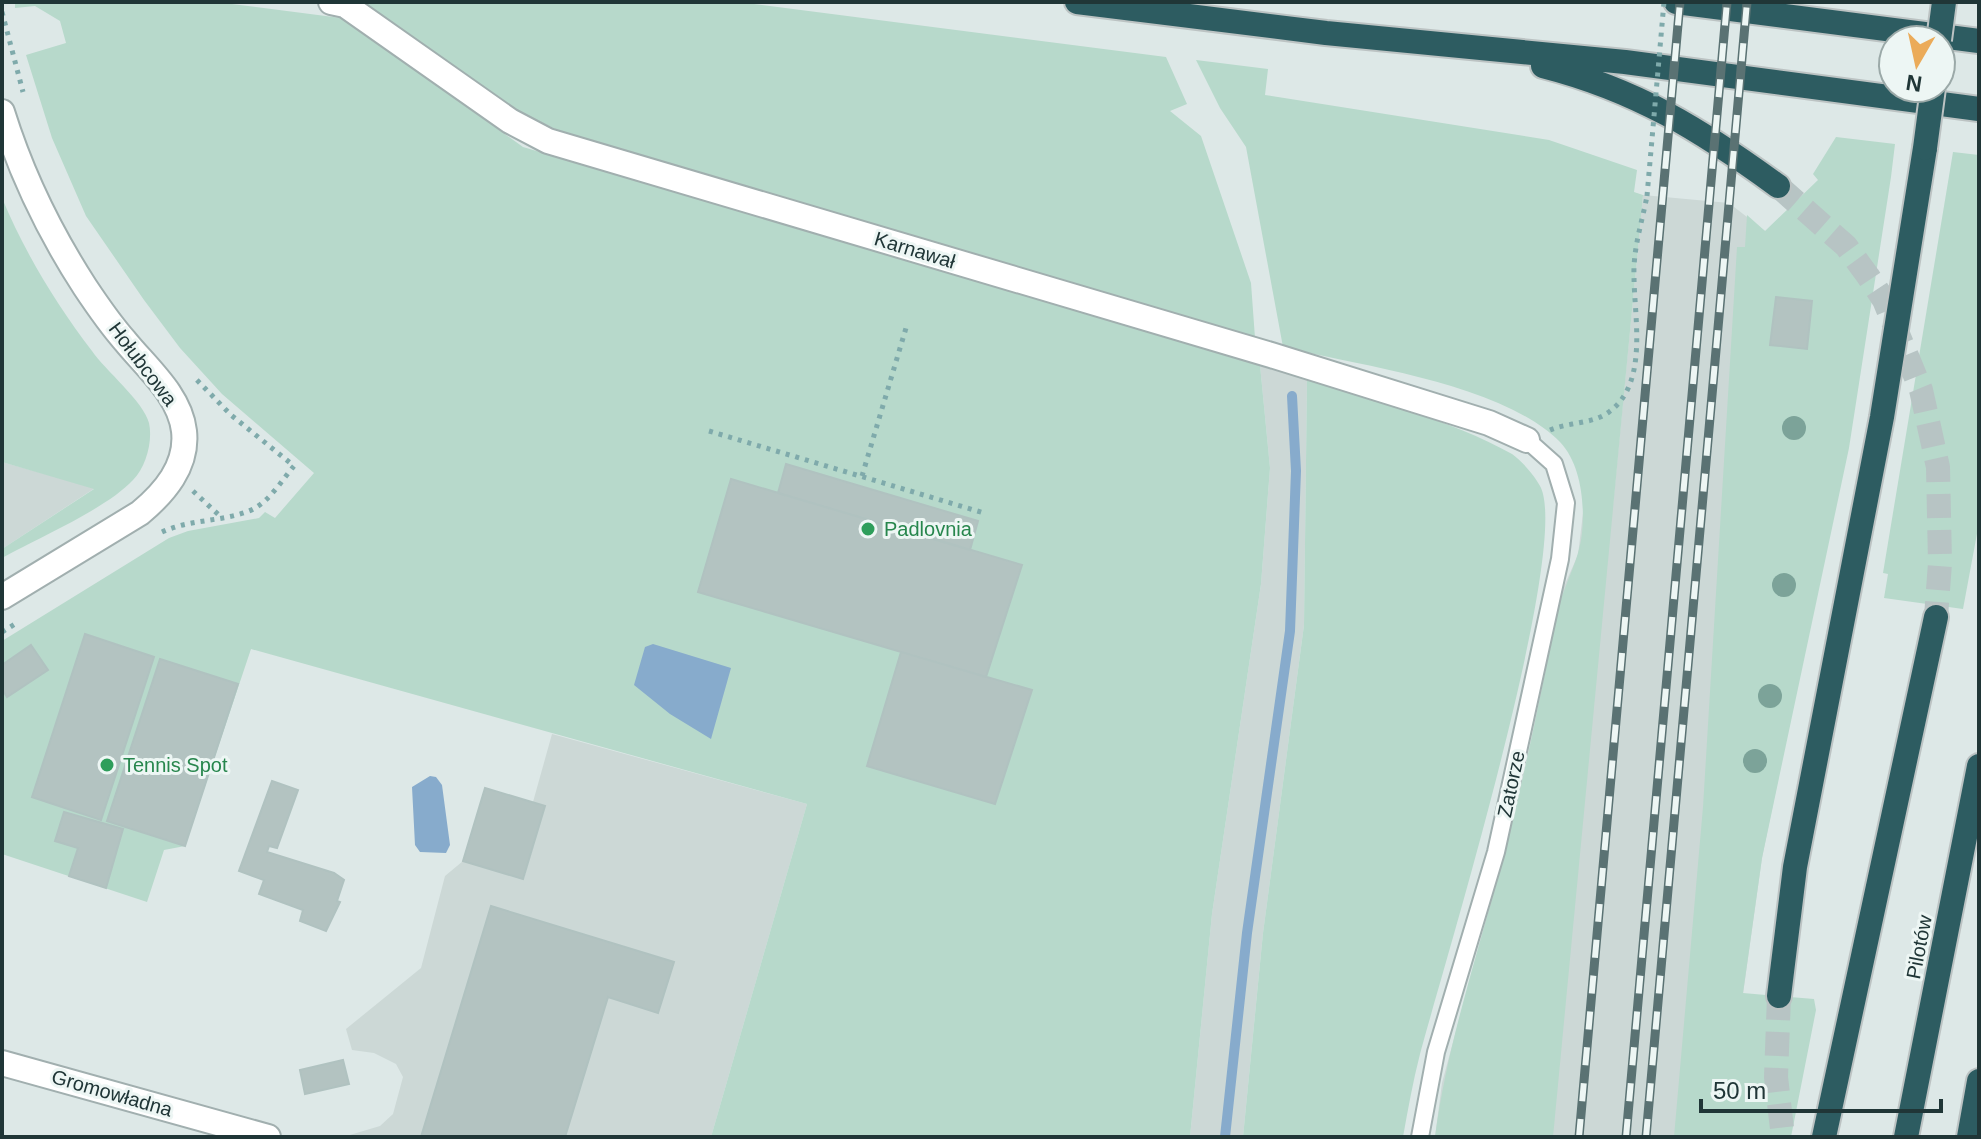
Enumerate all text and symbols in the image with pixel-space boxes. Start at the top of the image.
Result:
north arrow [1877,24,1957,104]
text: N [1904,70,1924,97]
street label: Karnawał [872,227,959,273]
street label: Hołubcowa [104,318,182,411]
place label: Padlovnia [884,518,973,540]
marker: Padlovnia [859,520,877,538]
street label: Zatorze [1493,749,1529,819]
place label: Tennis Spot [123,754,228,776]
marker: Tennis Spot [98,756,116,774]
street label: Pilotów [1902,913,1936,981]
scale bar [1701,1063,1941,1113]
street label: Gromowładna [49,1065,176,1121]
text: 50 m [1713,1077,1766,1104]

